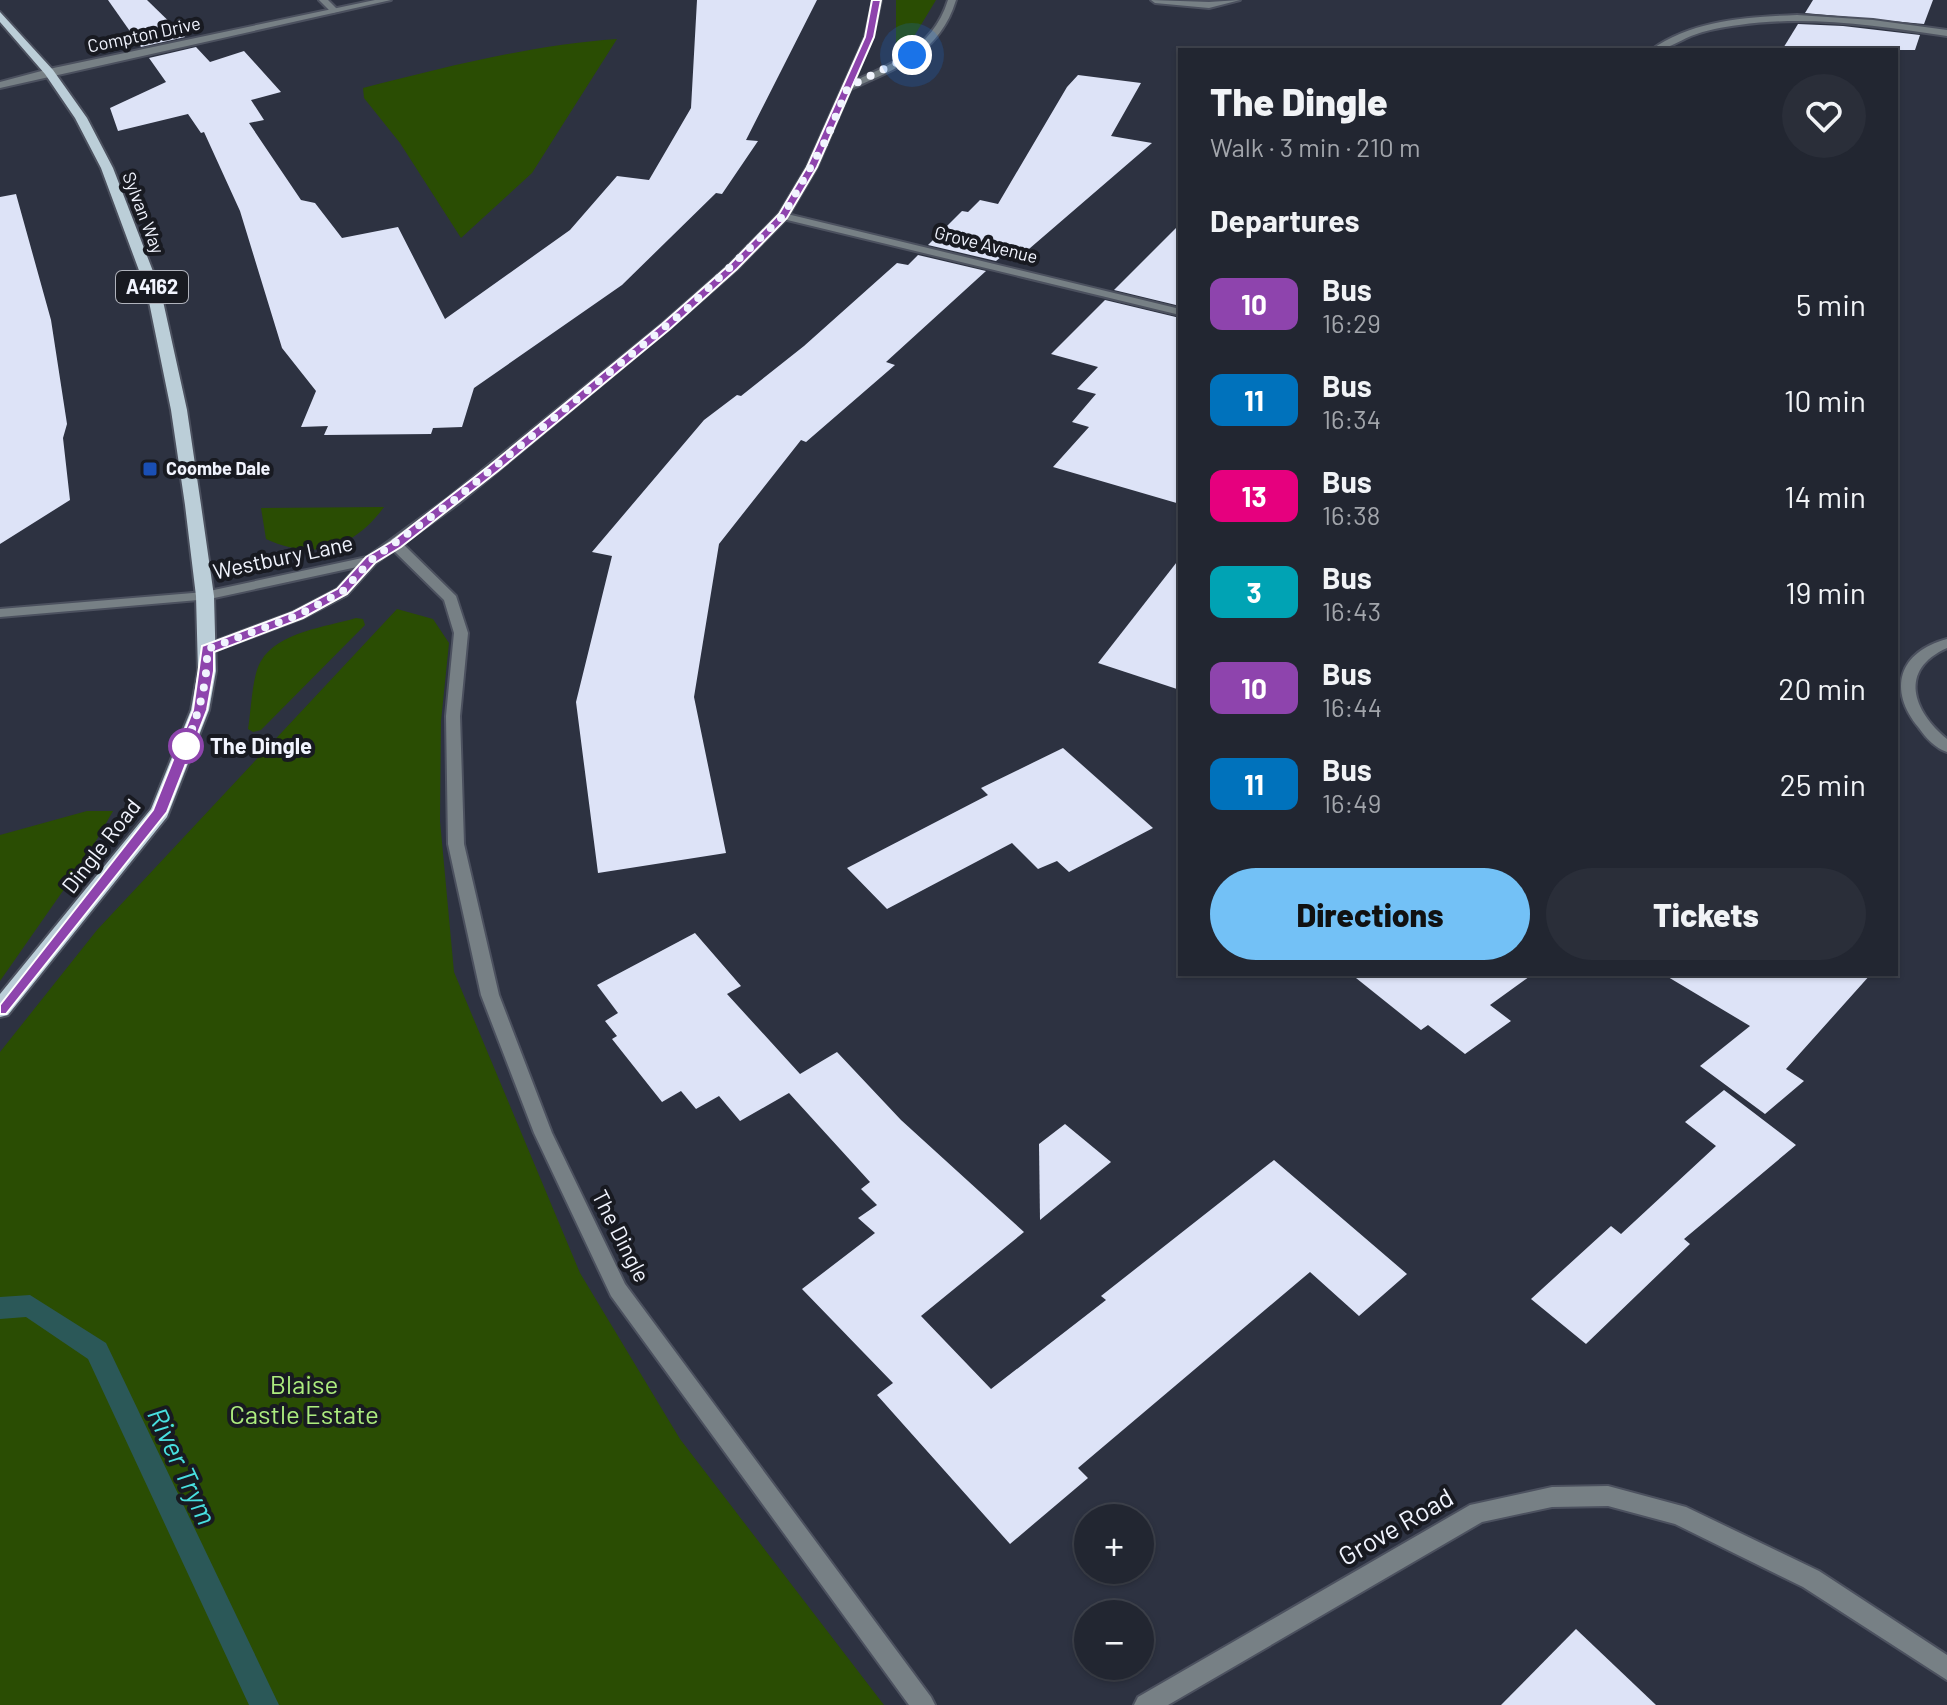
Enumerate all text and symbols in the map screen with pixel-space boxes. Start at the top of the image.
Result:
street label: Compton Drive [85,11,202,57]
your location [892,35,932,75]
button: heart [1782,74,1866,158]
text: The Dingle [1210,78,1388,124]
text: Walk · 3 min · 210 m [1210,131,1420,162]
street label: Sylvan Way [118,168,170,257]
text: Departures [1210,202,1360,238]
street label: Grove Avenue [932,221,1040,267]
road number: A4162 [116,271,188,303]
text: Bus [1322,271,1372,307]
text: 5 min [1796,286,1866,322]
text: 10 [1241,287,1267,321]
text: 16:29 [1322,307,1381,338]
text: Bus [1322,367,1372,403]
text: 10 min [1784,382,1866,418]
text: 11 [1244,383,1264,417]
text: 16:34 [1322,403,1381,434]
place label: Coombe Dale [166,457,271,479]
marker: Coombe Dale [141,460,159,478]
text: Bus [1322,463,1372,499]
text: 14 min [1784,478,1866,514]
text: 13 [1241,479,1267,513]
text: 16:38 [1322,499,1380,530]
street label: Westbury Lane [210,528,355,584]
text: Bus [1322,559,1372,595]
text: 19 min [1785,574,1866,610]
text: 3 [1246,575,1262,609]
text: 16:43 [1322,595,1381,626]
text: Bus [1322,655,1372,691]
text: 20 min [1778,670,1866,706]
text: 10 [1241,671,1267,705]
text: 16:44 [1322,691,1382,722]
marker: The Dingle [169,729,203,763]
place label: The Dingle [210,732,312,758]
text: Bus [1322,751,1372,787]
text: 25 min [1780,766,1866,802]
text: 11 [1244,767,1264,801]
text: 16:49 [1322,787,1381,818]
street label: Dingle Road [55,793,145,898]
button: Directions [1210,868,1530,960]
button: Tickets [1546,868,1866,960]
street label: The Dingle [588,1185,656,1286]
park label: Blaise Castle Estate [229,1368,379,1429]
water label: River Trym [141,1402,225,1530]
street label: Grove Road [1332,1480,1458,1571]
map controls [1074,1504,1154,1680]
button: + [1074,1504,1154,1584]
button: − [1074,1600,1154,1680]

